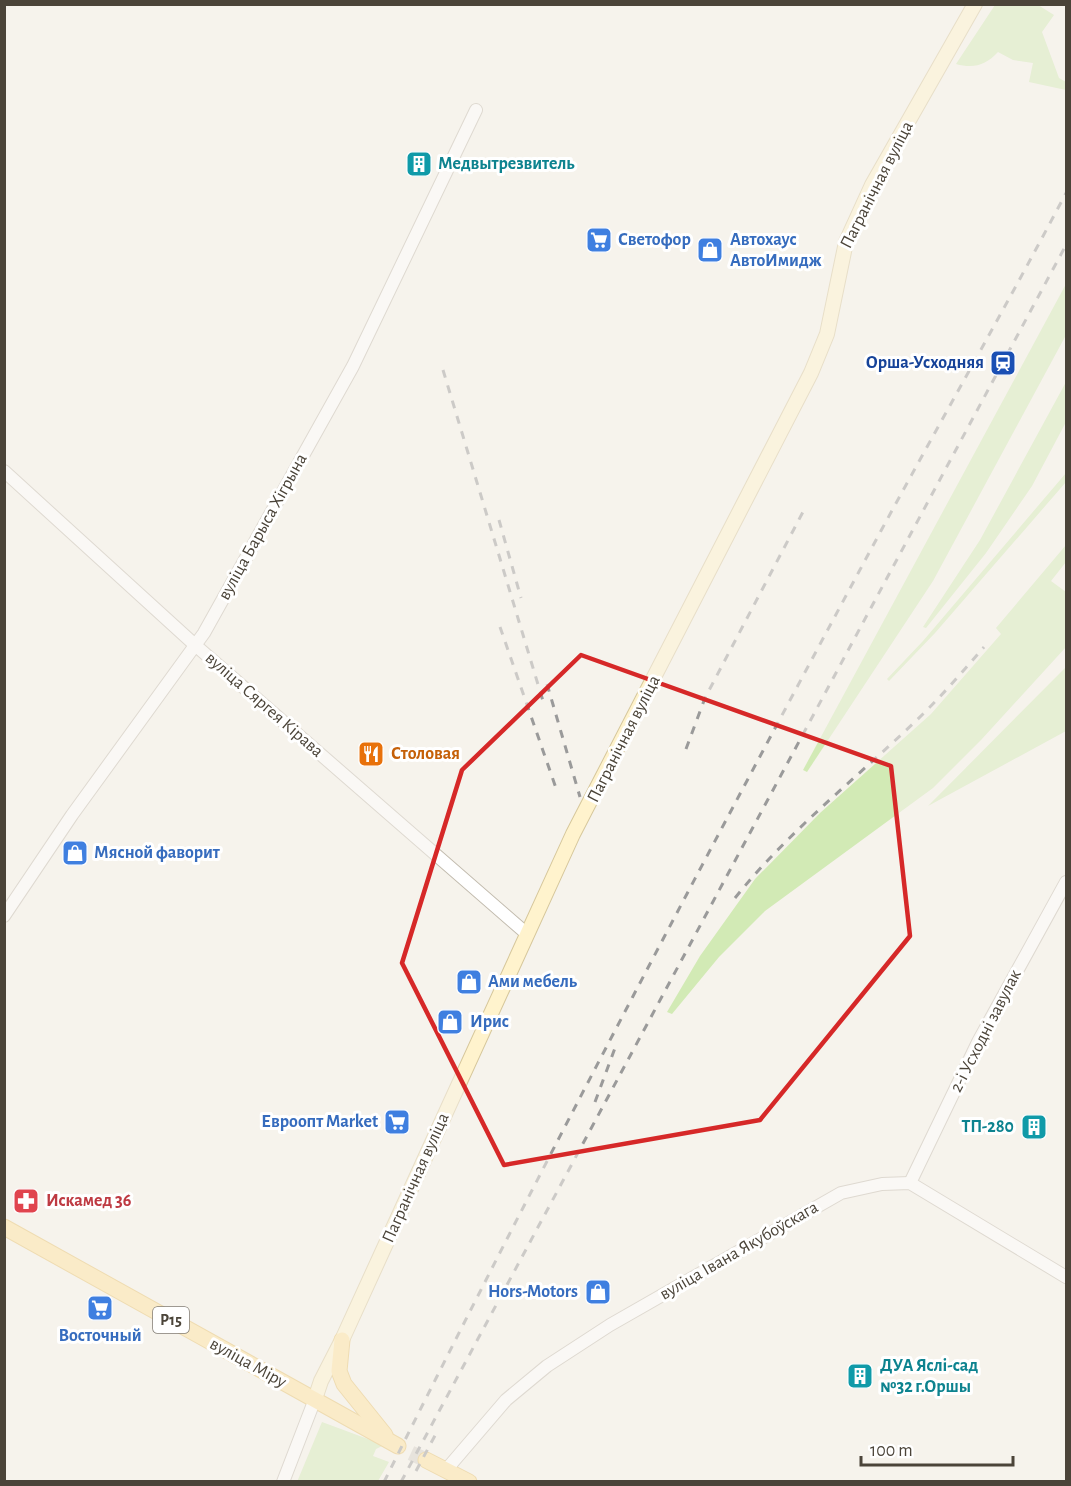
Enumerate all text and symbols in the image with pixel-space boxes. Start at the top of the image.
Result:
street label: Пагранічная вуліца [837,119,917,251]
building icon: Медвытрезвитель [404,149,434,179]
place label: Медвытрезвитель [438,155,575,173]
supermarket icon: Светофор [584,225,614,255]
place label: Светофор [618,231,691,249]
place label: Автохаус АвтоИмидж [730,231,822,270]
shop icon: Автохаус АвтоИмидж [695,235,725,265]
station icon: Орша-Усходняя [988,348,1018,378]
place label: Орша-Усходняя [866,354,984,372]
street label: вуліца Барыса Хігрына [215,451,311,603]
street label: вуліца Сяргея Кірава [201,649,327,761]
street label: Пагранічная вуліца [584,673,664,805]
restaurant icon: Столовая [356,739,386,769]
place label: Столовая [391,745,460,763]
shop icon: Мясной фаворит [60,838,90,868]
place label: Мясной фаворит [94,844,221,862]
street label: 2-і Усходні завулак [947,966,1025,1095]
shop icon: Ами мебель [454,967,484,997]
place label: Ами мебель [488,973,578,991]
shop icon: Ирис [435,1007,465,1037]
place label: Ирис [470,1013,509,1031]
supermarket icon: Евроопт Market [382,1107,412,1137]
street label: Пагранічная вуліца [379,1110,453,1246]
building icon: ТП-280 [1019,1112,1049,1142]
place label: Евроопт Market [261,1113,378,1131]
place label: ТП-280 [961,1118,1014,1136]
pharmacy icon: Искамед 36 [11,1186,41,1216]
place label: Искамед 36 [46,1192,132,1210]
street label: вуліца Івана Якубоўскага [656,1197,821,1304]
shop icon: Hors-Motors [583,1277,613,1307]
place label: Hors-Motors [488,1283,578,1301]
supermarket icon: Восточный [85,1293,115,1323]
road number: Р15 [153,1307,189,1333]
place label: Восточный [58,1327,142,1345]
street label: вуліца Міру [207,1335,290,1392]
place label: ДУА Яслі-сад №32 г.Оршы [880,1357,978,1396]
building icon: ДУА Яслі-сад №32 г.Оршы [845,1361,875,1391]
scale bar [861,1429,1012,1467]
text: 100 m [870,1442,913,1460]

